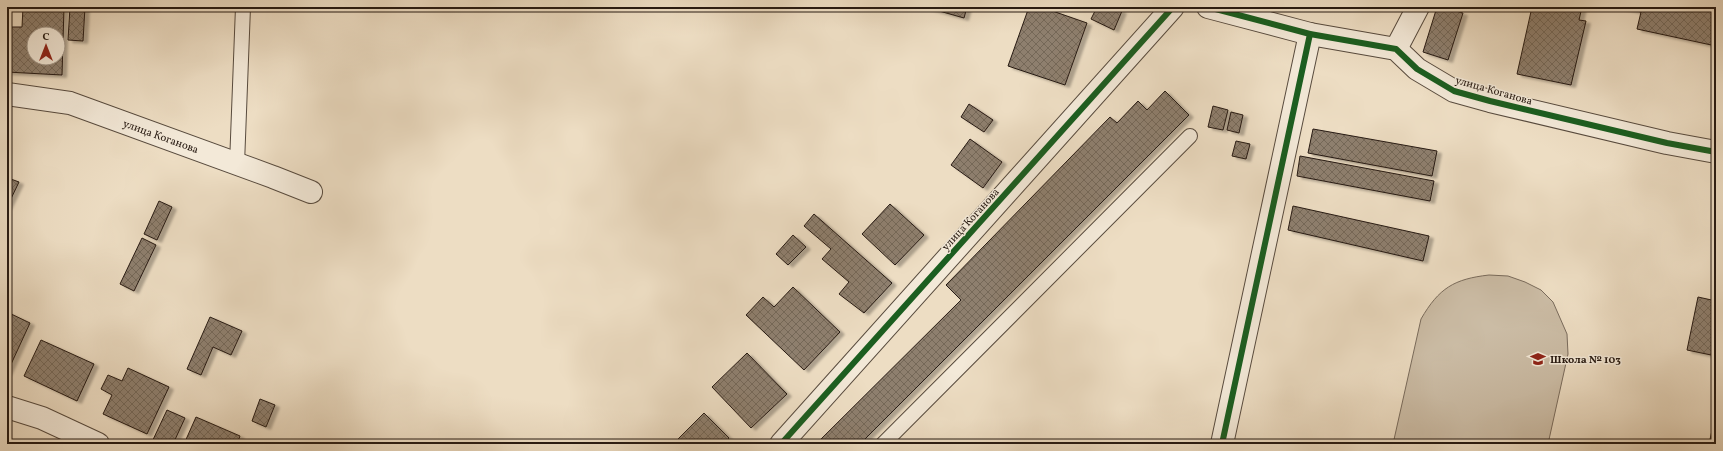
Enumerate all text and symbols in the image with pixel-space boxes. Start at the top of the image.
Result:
north arrow [26,26,66,66]
text: С [42,30,50,45]
street label: улица Коганова [1453,73,1534,110]
street label: улица Коганова [121,117,201,158]
street label: улица Коганова [939,185,1004,255]
school or university icon: Школа № 103 [1529,350,1547,368]
place label: Школа № 103 [1550,353,1621,368]

